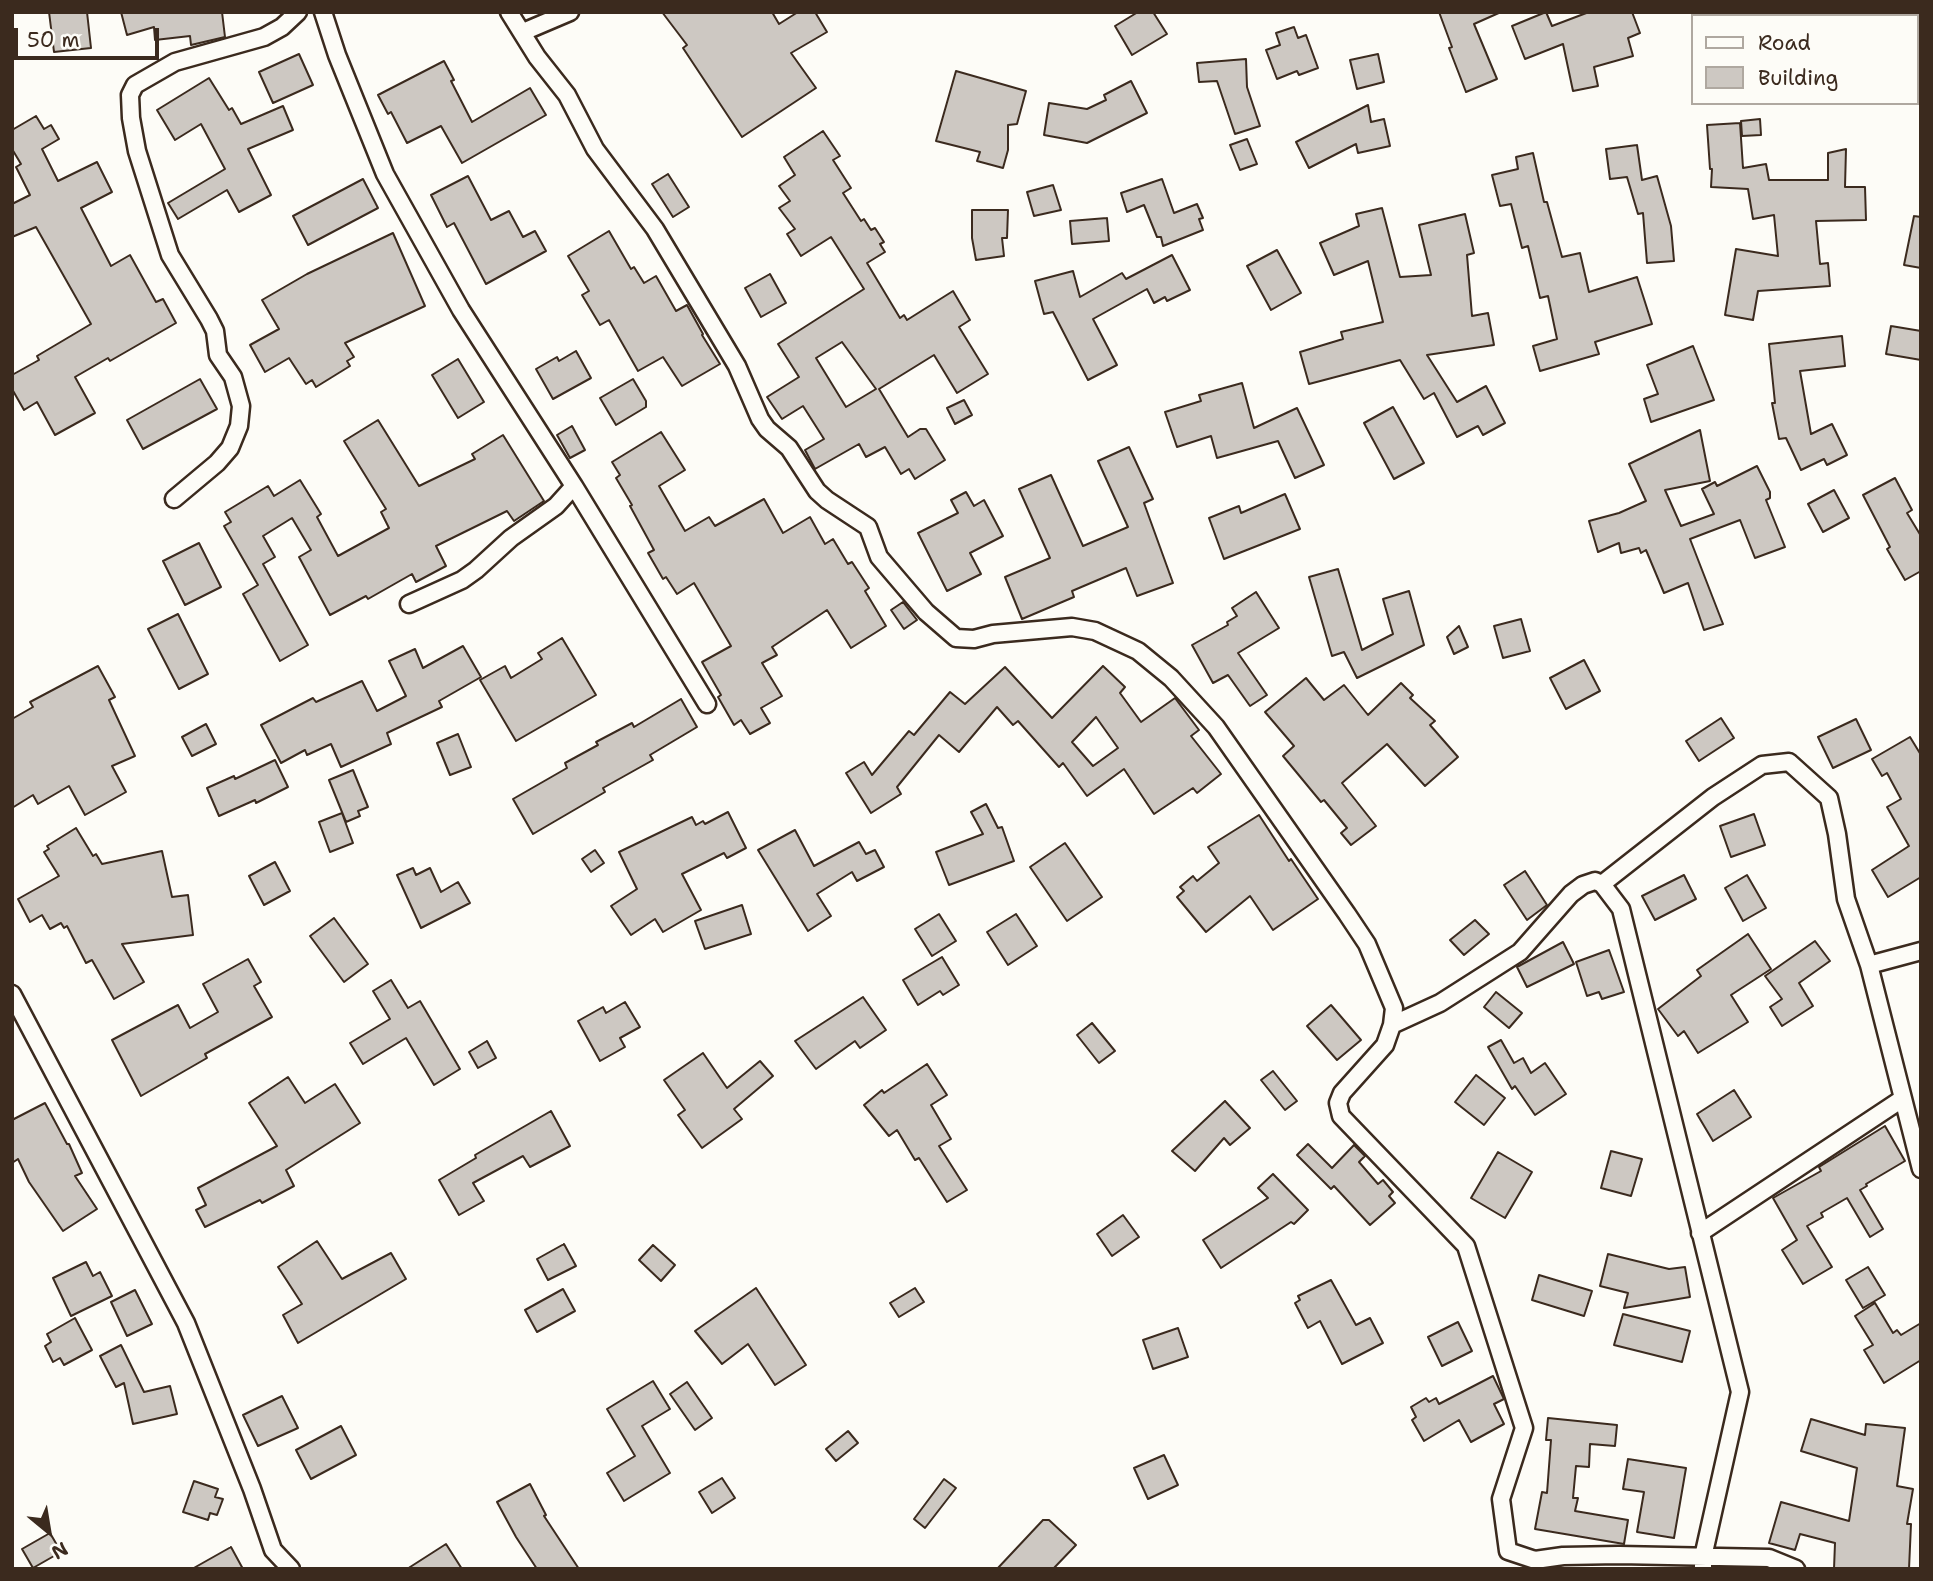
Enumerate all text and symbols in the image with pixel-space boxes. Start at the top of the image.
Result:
scale bar [18,14,163,58]
legend [1692,14,1919,105]
text: 50 m [27,26,80,54]
text: Road [1758,29,1811,57]
text: Building [1758,64,1838,92]
north arrow [14,1497,84,1567]
text: N [47,1536,73,1565]

